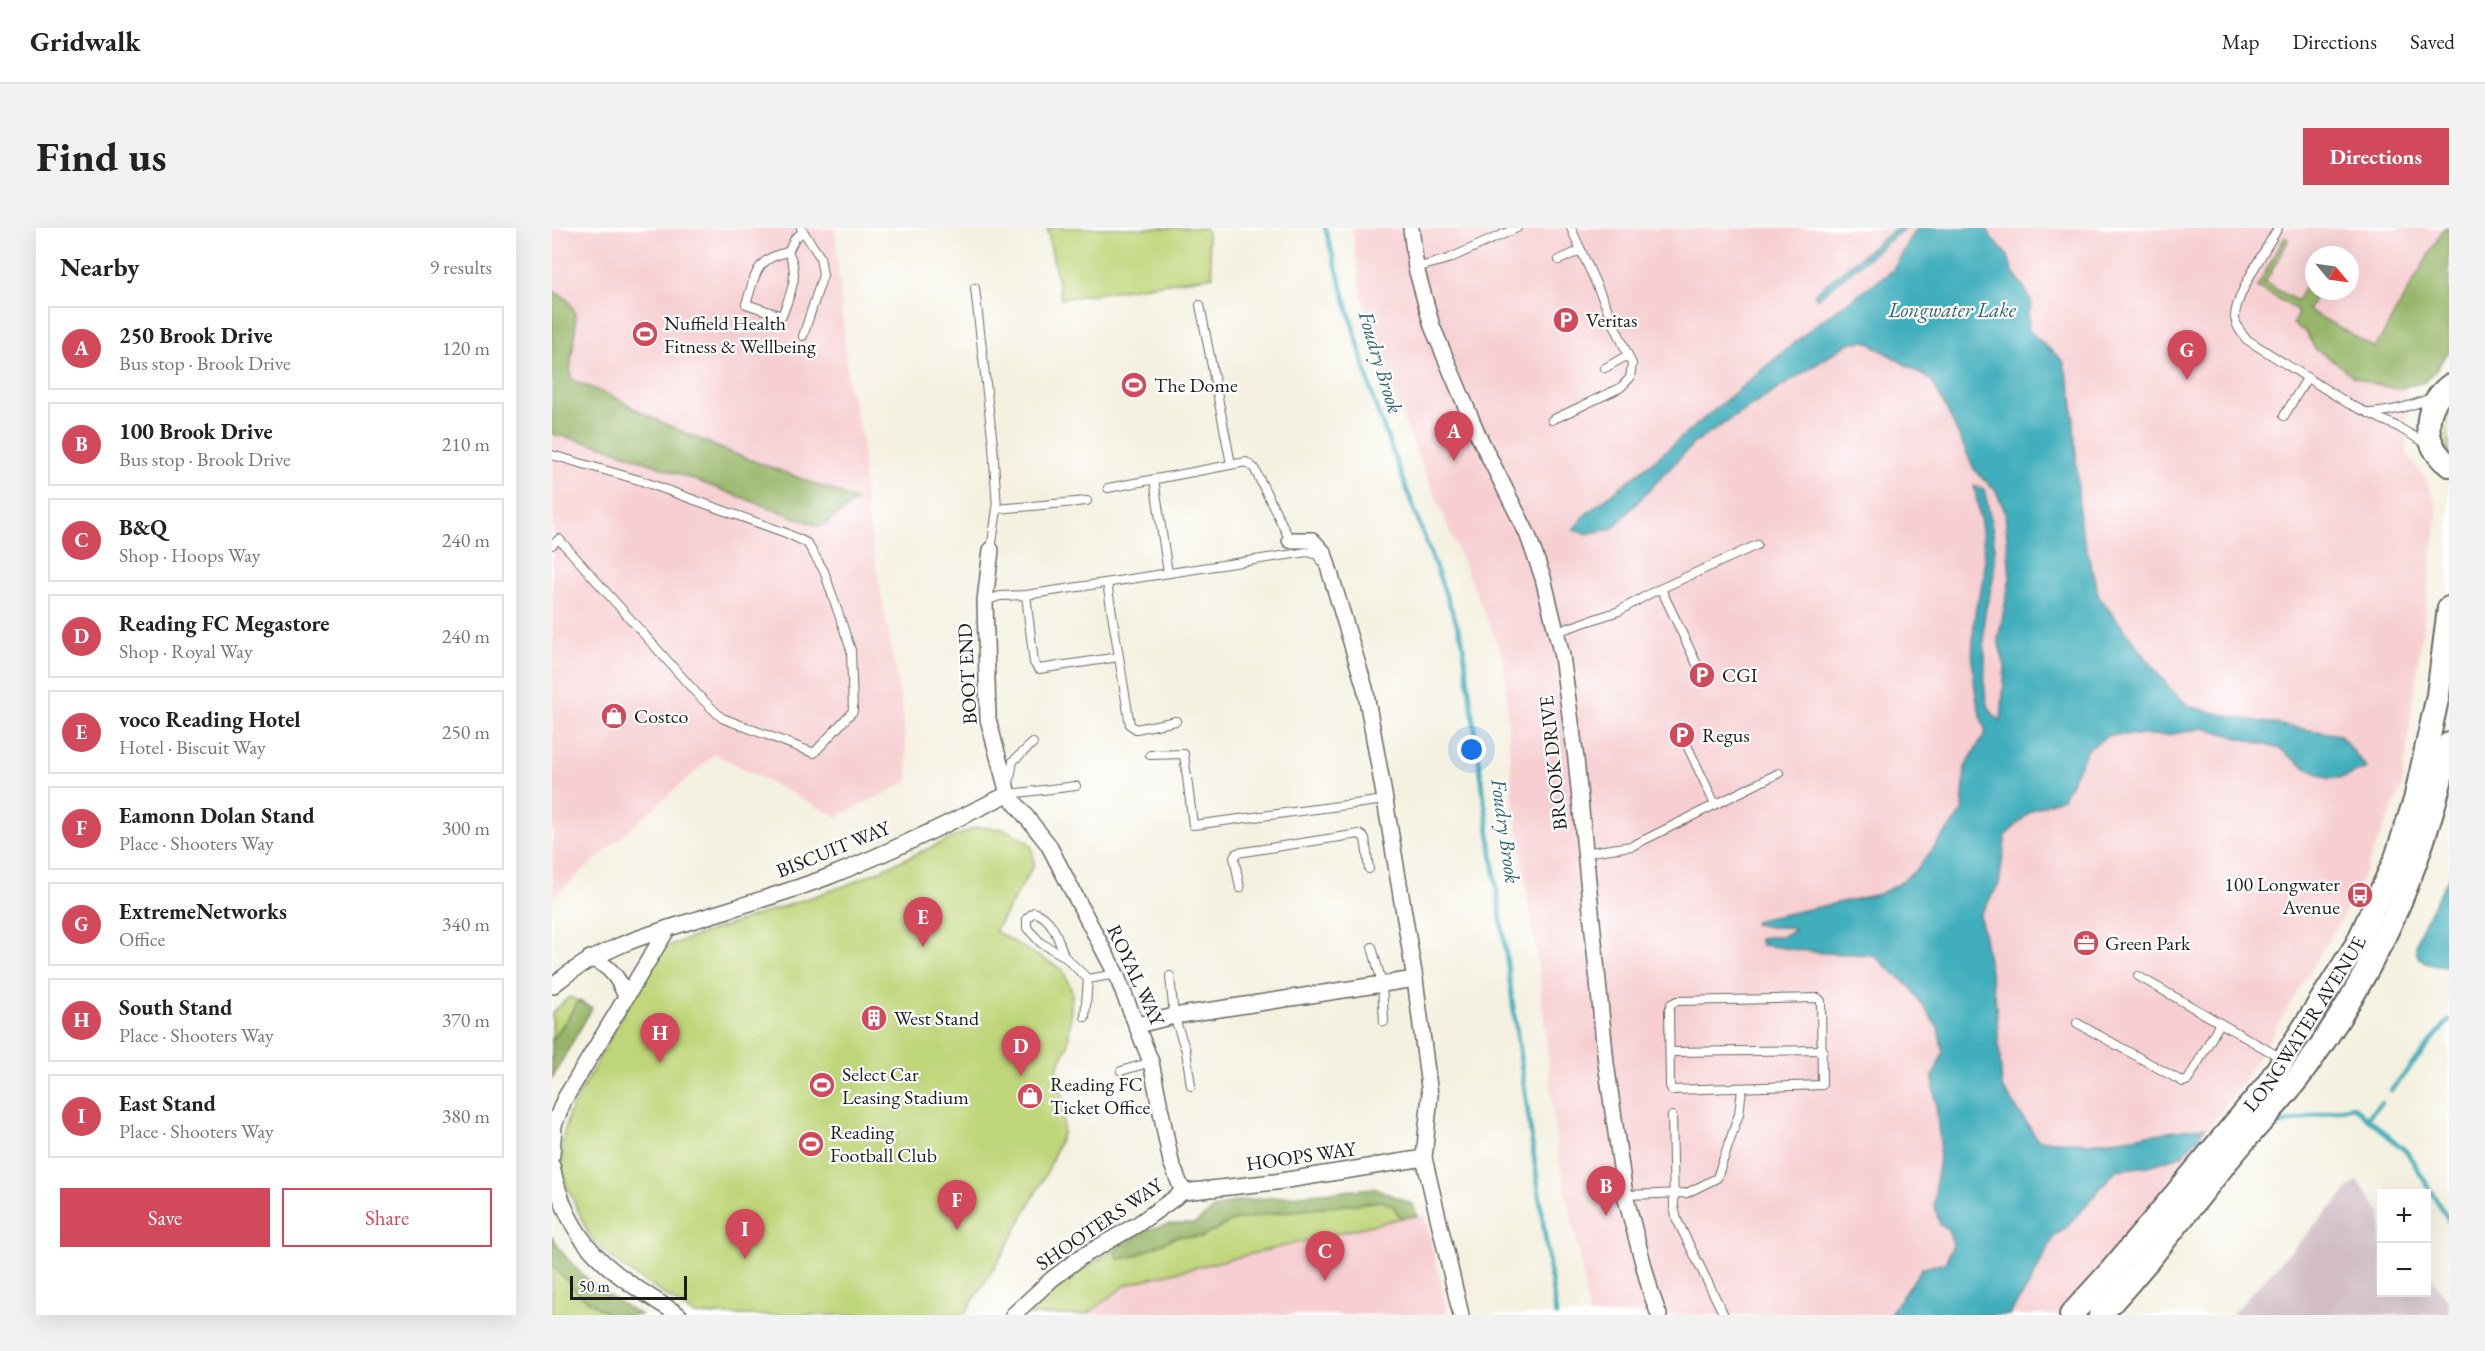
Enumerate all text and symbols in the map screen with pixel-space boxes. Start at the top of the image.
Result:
text: Gridwalk [30,23,141,59]
text: Map [2222,28,2259,55]
text: Directions [2292,28,2377,55]
text: Saved [2410,28,2455,55]
button: Directions [2303,128,2449,185]
text: Find us [36,129,167,184]
north arrow [2305,246,2359,300]
text: Nearby [60,250,140,284]
text: 9 results [429,254,492,280]
water label: Longwater Lake [1887,296,2017,323]
parking icon: Veritas [1551,305,1581,335]
water label: Foudry Brook [1352,307,1409,417]
place label: Veritas [1586,307,1638,333]
place label: Nuffield Health Fitness & Wellbeing [664,310,816,359]
sports icon: Nuffield Health Fitness & Wellbeing [630,319,660,349]
text: 250 Brook Drive [119,321,273,350]
pin: G [2168,330,2206,380]
text: A [74,335,89,361]
text: 120 m [442,335,490,361]
text: Bus stop · Brook Drive [119,350,291,376]
sports icon: The Dome [1119,370,1149,400]
place label: The Dome [1154,372,1238,398]
pin: A [1434,412,1474,461]
text: 100 Brook Drive [119,417,273,446]
text: B [75,431,88,457]
text: 210 m [442,431,490,457]
text: Bus stop · Brook Drive [119,446,291,472]
text: B&Q [119,513,167,542]
text: C [74,527,89,553]
text: 240 m [442,527,490,553]
text: Shop · Hoops Way [119,542,261,568]
text: Reading FC Megastore [119,609,329,638]
text: D [74,623,89,649]
text: 240 m [442,623,490,649]
street label: BOOT END [951,623,983,725]
text: Shop · Royal Way [119,638,253,664]
parking icon: CGI [1687,660,1717,690]
place label: CGI [1722,662,1758,688]
street label: BROOK DRIVE [1533,695,1573,831]
shop icon: Costco [599,701,629,731]
place label: Costco [634,703,689,729]
text: voco Reading Hotel [119,705,301,734]
text: E [76,719,87,745]
text: 250 m [442,719,490,745]
parking icon: Regus [1667,720,1697,750]
place label: Regus [1702,722,1750,748]
text: Hotel · Biscuit Way [119,734,266,760]
your location [1457,735,1486,764]
water label: Foudry Brook [1485,776,1527,886]
text: Eamonn Dolan Stand [119,801,315,830]
street label: BISCUIT WAY [772,814,895,884]
text: F [76,815,87,841]
text: 300 m [442,815,490,841]
text: Place · Shooters Way [119,830,274,856]
place label: 100 Longwater Avenue [2224,871,2340,920]
bus stop icon: 100 Longwater Avenue [2345,880,2375,910]
text: ExtremeNetworks [119,897,287,926]
pin: E [904,898,943,947]
text: G [74,911,89,937]
text: 340 m [442,911,490,937]
street label: ROYAL WAY [1101,920,1171,1031]
text: Office [119,926,165,952]
office icon: Green Park [2071,928,2101,958]
place label: Green Park [2105,930,2191,956]
street label: LONGWATER AVENUE [2237,932,2372,1117]
text: South Stand [119,993,232,1022]
building icon: West Stand [859,1003,889,1033]
place label: West Stand [894,1005,980,1031]
text: H [73,1007,90,1033]
text: 370 m [442,1007,490,1033]
pin: H [640,1014,680,1063]
text: Place · Shooters Way [119,1022,274,1048]
pin: D [1002,1026,1040,1076]
place label: Select Car Leasing Stadium [842,1061,969,1110]
sports icon: Select Car Leasing Stadium [807,1070,837,1100]
place label: Reading FC Ticket Office [1050,1071,1150,1120]
shop icon: Reading FC Ticket Office [1015,1081,1045,1111]
text: East Stand [119,1089,216,1118]
text: I [78,1103,85,1129]
text: 380 m [442,1103,490,1129]
text: Place · Shooters Way [119,1118,274,1144]
place label: Reading Football Club [830,1119,937,1168]
sports icon: Reading Football Club [796,1129,826,1159]
street label: HOOPS WAY [1244,1135,1359,1177]
pin: B [1586,1166,1626,1216]
street label: SHOOTERS WAY [1031,1171,1169,1276]
pin: F [938,1180,976,1230]
button: Save [60,1188,270,1247]
button: Share [282,1188,492,1247]
map controls [2377,1189,2431,1297]
button: + [2377,1189,2431,1243]
pin: I [726,1210,764,1259]
pin: C [1306,1232,1344,1281]
button: − [2377,1243,2431,1297]
scale bar [570,1273,687,1300]
text: 50 m [579,1276,610,1297]

